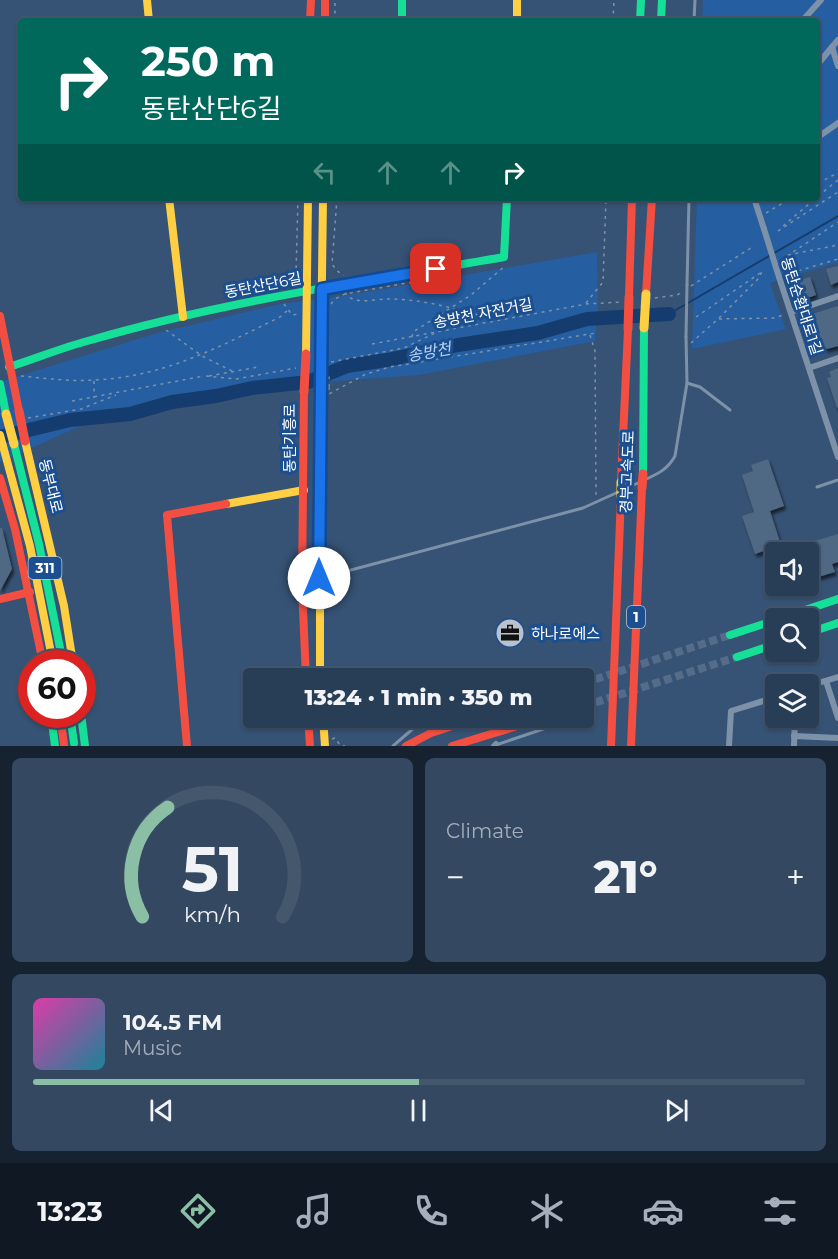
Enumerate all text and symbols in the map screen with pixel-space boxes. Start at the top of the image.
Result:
text: 250 m [141,35,275,87]
icon: right [42,42,120,120]
text: 동탄산단6길 [141,92,282,125]
icon: left [308,156,341,189]
icon: ahead [371,156,404,189]
icon: ahead [434,156,467,189]
icon: right [497,156,530,189]
pin [410,243,461,294]
icon: arrive [419,252,452,285]
street label: 동탄순환대로1길 [777,255,827,357]
street label: 동탄산단6길 [223,268,303,302]
street label: 송방천 자전거길 [432,294,534,332]
water label: 송방천 [406,338,455,365]
street label: 동탄기흥로 [280,403,299,473]
street label: 경부고속도로 [616,430,638,514]
street label: 동부대로 [35,457,67,515]
map controls [765,542,819,728]
button: sound [765,542,819,596]
position arrow [287,546,351,610]
road number: 311 [28,557,62,579]
road number: 1 [627,606,645,628]
button: search [765,608,819,662]
office icon: 하나로에스 [494,617,526,649]
place label: 하나로에스 [531,624,600,643]
speed limit sign: 60 [18,650,96,728]
button: layers [765,674,819,728]
text: 13:24 · 1 min · 350 m [304,684,533,711]
text: Climate [446,819,524,843]
text: 51 [182,831,243,907]
text: 21° [594,849,657,904]
text: − [446,857,465,897]
text: + [786,857,805,897]
text: km/h [184,901,241,927]
text: 104.5 FM [123,1009,222,1036]
text: Music [123,1036,182,1060]
icon: previous [145,1094,178,1127]
icon: pause [402,1094,435,1127]
icon: next [660,1094,693,1127]
icon: directions [177,1190,219,1232]
icon: music [293,1190,335,1232]
icon: phone [410,1190,452,1232]
icon: climate [526,1190,568,1232]
icon: car [642,1190,684,1232]
icon: filters [759,1190,801,1232]
text: 13:23 [37,1195,103,1228]

